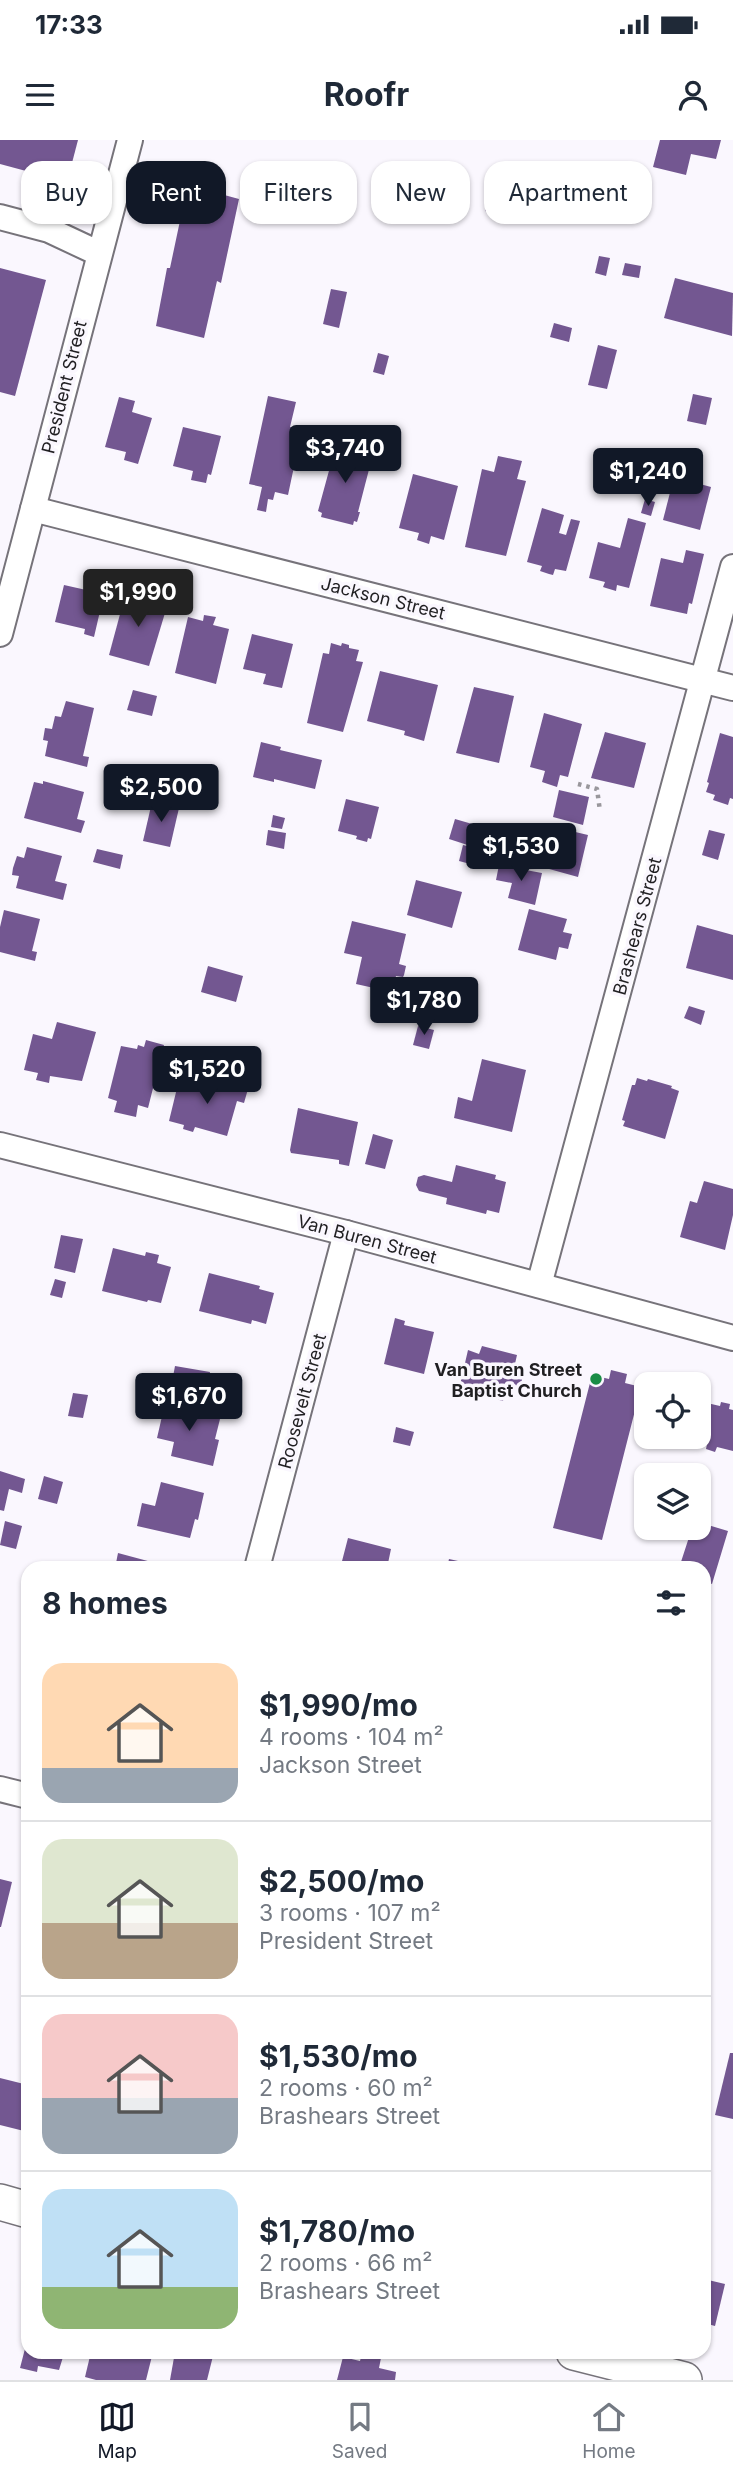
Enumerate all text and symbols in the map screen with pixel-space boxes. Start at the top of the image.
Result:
text: 17:33 [35,9,103,40]
text: Roofr [324,75,409,114]
icon: menu [21,76,59,114]
icon: person [674,76,712,114]
chip: Buy [21,161,112,224]
chip: Rent [126,161,226,224]
chip: Filters [240,161,357,224]
chip: New [371,161,470,224]
chip: Apartment [484,161,652,224]
street label: President Street [37,318,91,456]
pin: $3,740 [288,426,402,485]
text: $3,740 [305,434,385,462]
pin: $1,240 [591,448,705,508]
text: $1,240 [609,457,687,485]
pin: $1,990 [81,570,195,629]
street label: Jackson Street [319,572,447,624]
text: $1,990 [99,578,177,606]
pin: $2,500 [104,764,218,824]
text: $2,500 [120,773,202,801]
pin: $1,530 [464,824,578,883]
text: $1,530 [482,832,560,860]
street label: Brashears Street [609,855,666,997]
pin: $1,780 [367,978,481,1037]
text: $1,780 [386,986,462,1014]
pin: $1,520 [150,1046,264,1106]
text: $1,520 [168,1055,246,1083]
street label: Van Buren Street [295,1210,439,1268]
street label: Roosevelt Street [274,1331,330,1471]
place label: Van Buren Street Baptist Church [434,1359,582,1401]
marker: Van Buren Street Baptist Church [588,1371,604,1387]
map controls [634,1372,711,1540]
button: locate [634,1372,711,1449]
pin: $1,670 [132,1374,246,1433]
text: $1,670 [151,1382,227,1410]
button: layers [634,1463,711,1540]
icon: filters [652,1584,690,1622]
text: 8 homes [42,1585,168,1621]
text: $1,990/mo [259,1687,418,1723]
icon: home [98,1691,182,1775]
text: 4 rooms · 104 m² [259,1723,444,1751]
text: Jackson Street [259,1751,422,1779]
text: $2,500/mo [259,1863,424,1899]
icon: home [98,1867,182,1951]
text: 3 rooms · 107 m² [259,1899,441,1927]
text: President Street [259,1927,433,1955]
text: $1,530/mo [259,2038,418,2074]
icon: home [98,2042,182,2126]
text: 2 rooms · 60 m² [259,2074,433,2102]
text: Brashears Street [259,2102,440,2130]
text: $1,780/mo [259,2213,415,2249]
icon: home [98,2217,182,2301]
text: 2 rooms · 66 m² [259,2249,433,2277]
text: Brashears Street [259,2277,440,2305]
tab: Map [97,2398,137,2463]
tab: Saved [332,2398,387,2463]
tab: Home [582,2398,636,2463]

